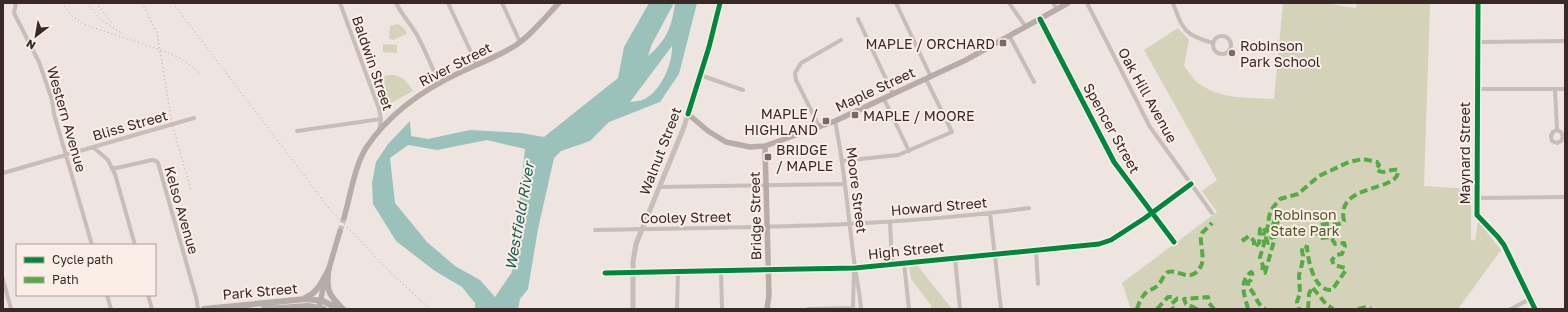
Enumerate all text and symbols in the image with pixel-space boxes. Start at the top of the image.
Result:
street label: Baldwin Street [349,13,397,113]
north arrow [16,16,56,56]
place label: MAPLE / ORCHARD [865,35,995,52]
text: N [24,37,38,53]
place label: Robinson Park School [1240,37,1320,70]
street label: River Street [416,38,494,90]
marker: MAPLE / ORCHARD [998,38,1008,48]
street label: Oak Hill Avenue [1115,45,1181,145]
marker: Robinson Park School [1227,48,1237,58]
street label: Maple Street [832,63,918,115]
street label: Western Avenue [44,64,90,174]
street label: Spencer Street [1080,80,1144,176]
street label: Maynard Street [1456,102,1473,204]
street label: Walnut Street [635,105,685,197]
place label: MAPLE / HIGHLAND [744,105,818,138]
street label: Bliss Street [90,106,170,144]
place label: MAPLE / MOORE [863,107,975,124]
marker: MAPLE / MOORE [850,110,860,120]
marker: MAPLE / HIGHLAND [821,116,831,126]
place label: BRIDGE / MAPLE [776,141,833,174]
street label: Moore Street [843,146,871,234]
marker: BRIDGE / MAPLE [763,152,773,162]
water label: Westfield River [501,159,538,271]
street label: Kelso Avenue [161,164,203,256]
street label: Bridge Street [746,171,764,261]
street label: Howard Street [890,193,988,219]
park label: Robinson State Park [1270,206,1340,239]
street label: Cooley Street [640,208,732,226]
street label: High Street [867,238,945,262]
legend [16,244,156,296]
text: Cycle path [52,252,113,267]
text: Path [52,272,79,287]
street label: Park Street [222,279,298,303]

